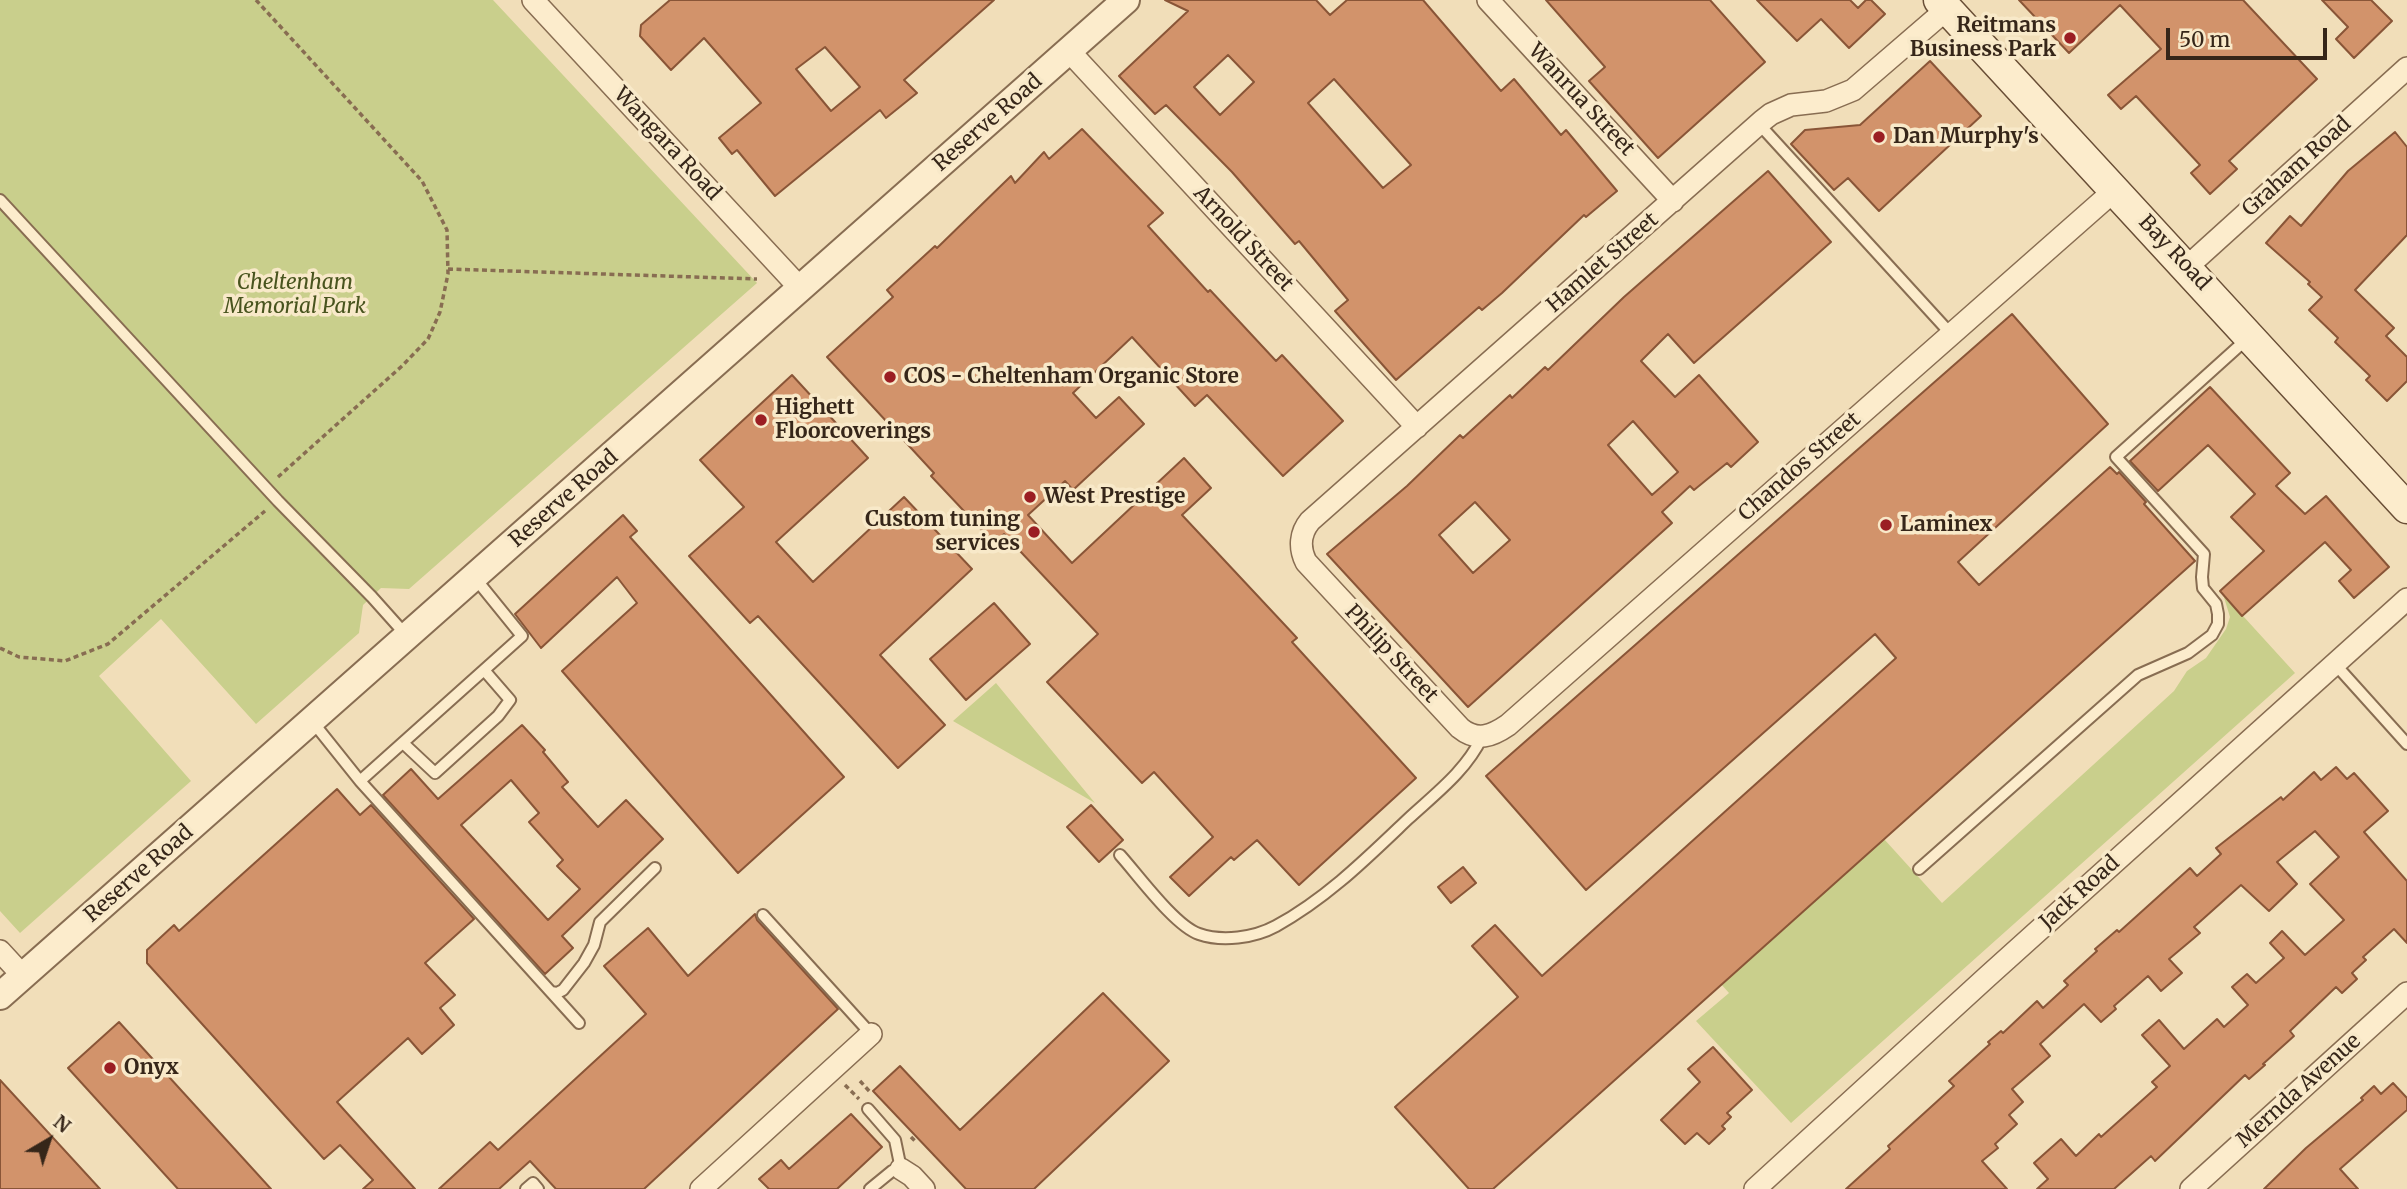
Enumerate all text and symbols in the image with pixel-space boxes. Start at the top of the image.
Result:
place label: Reitmans Business Park [1910,13,2056,63]
scale bar [2169,14,2330,58]
text: 50 m [2179,26,2230,53]
marker: Reitmans Business Park [2062,30,2078,46]
street label: Wanrua Street [1523,39,1639,161]
street label: Reserve Road [929,69,1047,177]
street label: Wangara Road [608,82,726,206]
street label: Graham Road [2238,112,2356,222]
place label: Dan Murphy's [1893,124,2039,150]
marker: Dan Murphy's [1871,129,1887,145]
street label: Arnold Street [1188,181,1298,297]
street label: Hamlet Street [1542,208,1664,318]
street label: Bay Road [2133,210,2215,296]
park label: Cheltenham Memorial Park [224,270,366,320]
place label: COS - Cheltenham Organic Store [904,364,1239,390]
marker: COS - Cheltenham Organic Store [882,369,898,385]
place label: Highett Floorcoverings [775,395,931,445]
street label: Chandos Street [1734,407,1866,527]
marker: Highett Floorcoverings [753,412,769,428]
street label: Reserve Road [505,445,623,553]
place label: West Prestige [1044,484,1185,510]
marker: West Prestige [1022,489,1038,505]
place label: Custom tuning services [865,507,1020,557]
place label: Laminex [1900,512,1992,538]
marker: Laminex [1878,517,1894,533]
marker: Custom tuning services [1026,524,1042,540]
street label: Philip Street [1339,600,1443,708]
street label: Reserve Road [80,820,198,928]
street label: Jack Road [2035,851,2125,935]
street label: Mernda Avenue [2232,1029,2366,1153]
place label: Onyx [124,1055,179,1081]
marker: Onyx [102,1060,118,1076]
north arrow [14,1105,84,1175]
text: N [49,1110,76,1138]

